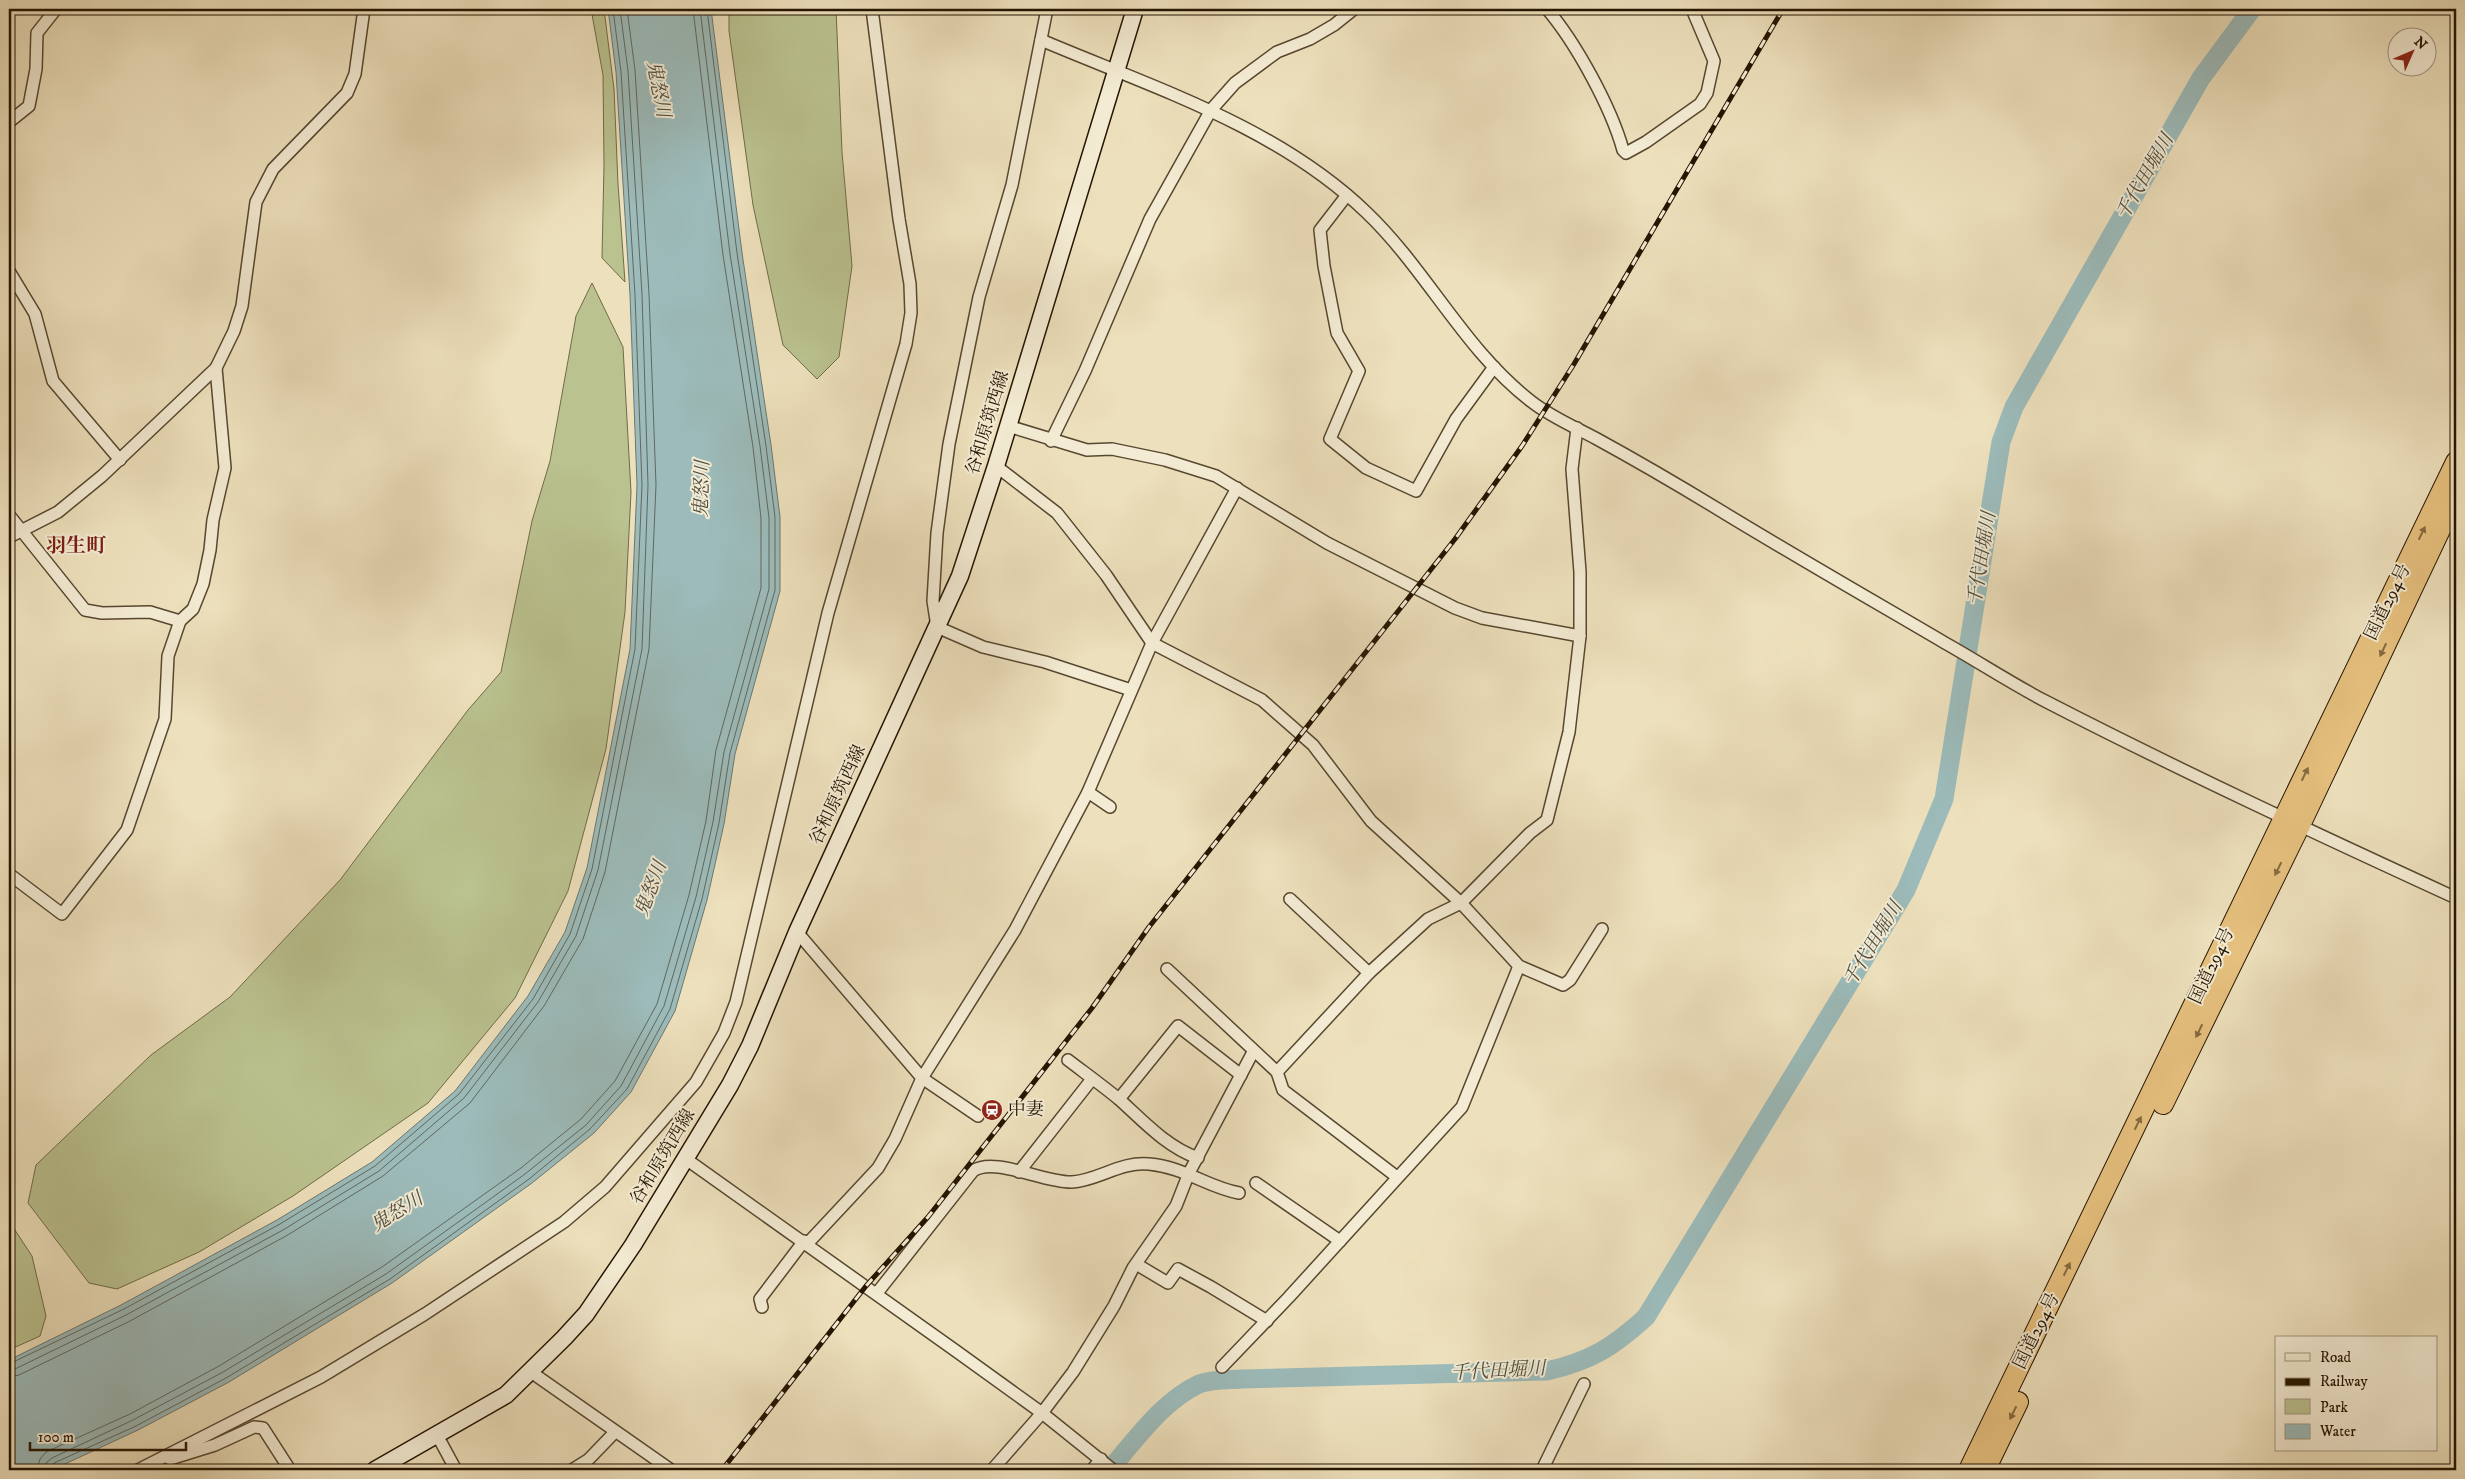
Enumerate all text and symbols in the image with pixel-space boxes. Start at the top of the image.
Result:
north arrow [2388,28,2438,78]
text: N [2410,33,2431,54]
water label: 鬼怒川 [641,59,675,121]
water label: 千代田堀川 [2111,128,2180,224]
street label: 谷和原筑西線 [962,368,1014,478]
water label: 鬼怒川 [690,458,715,518]
water label: 千代田堀川 [1963,508,2001,608]
one-way arrow [2418,526,2426,540]
district label: 羽生町 [46,534,107,559]
street label: 国道294号 [2360,560,2416,644]
one-way arrow [2379,643,2387,658]
street label: 谷和原筑西線 [805,741,871,849]
one-way arrow [2301,767,2309,781]
water label: 鬼怒川 [630,856,673,920]
one-way arrow [2274,862,2282,876]
water label: 千代田堀川 [1839,896,1908,991]
street label: 国道294号 [2185,924,2239,1008]
one-way arrow [2194,1024,2202,1038]
station icon: 中妻 [980,1098,1004,1122]
place label: 中妻 [1008,1099,1044,1121]
street label: 谷和原筑西線 [626,1105,700,1209]
one-way arrow [2134,1116,2142,1130]
water label: 鬼怒川 [367,1186,429,1237]
one-way arrow [2063,1262,2071,1276]
street label: 国道294号 [2009,1289,2065,1373]
legend [2275,1336,2438,1452]
text: Road [2320,1348,2352,1367]
water label: 千代田堀川 [1450,1357,1548,1385]
text: Railway [2320,1372,2368,1391]
text: Park [2320,1398,2349,1417]
one-way arrow [2008,1406,2016,1420]
scale bar [30,1419,186,1451]
text: Water [2319,1422,2356,1441]
text: 100 m [38,1428,74,1447]

